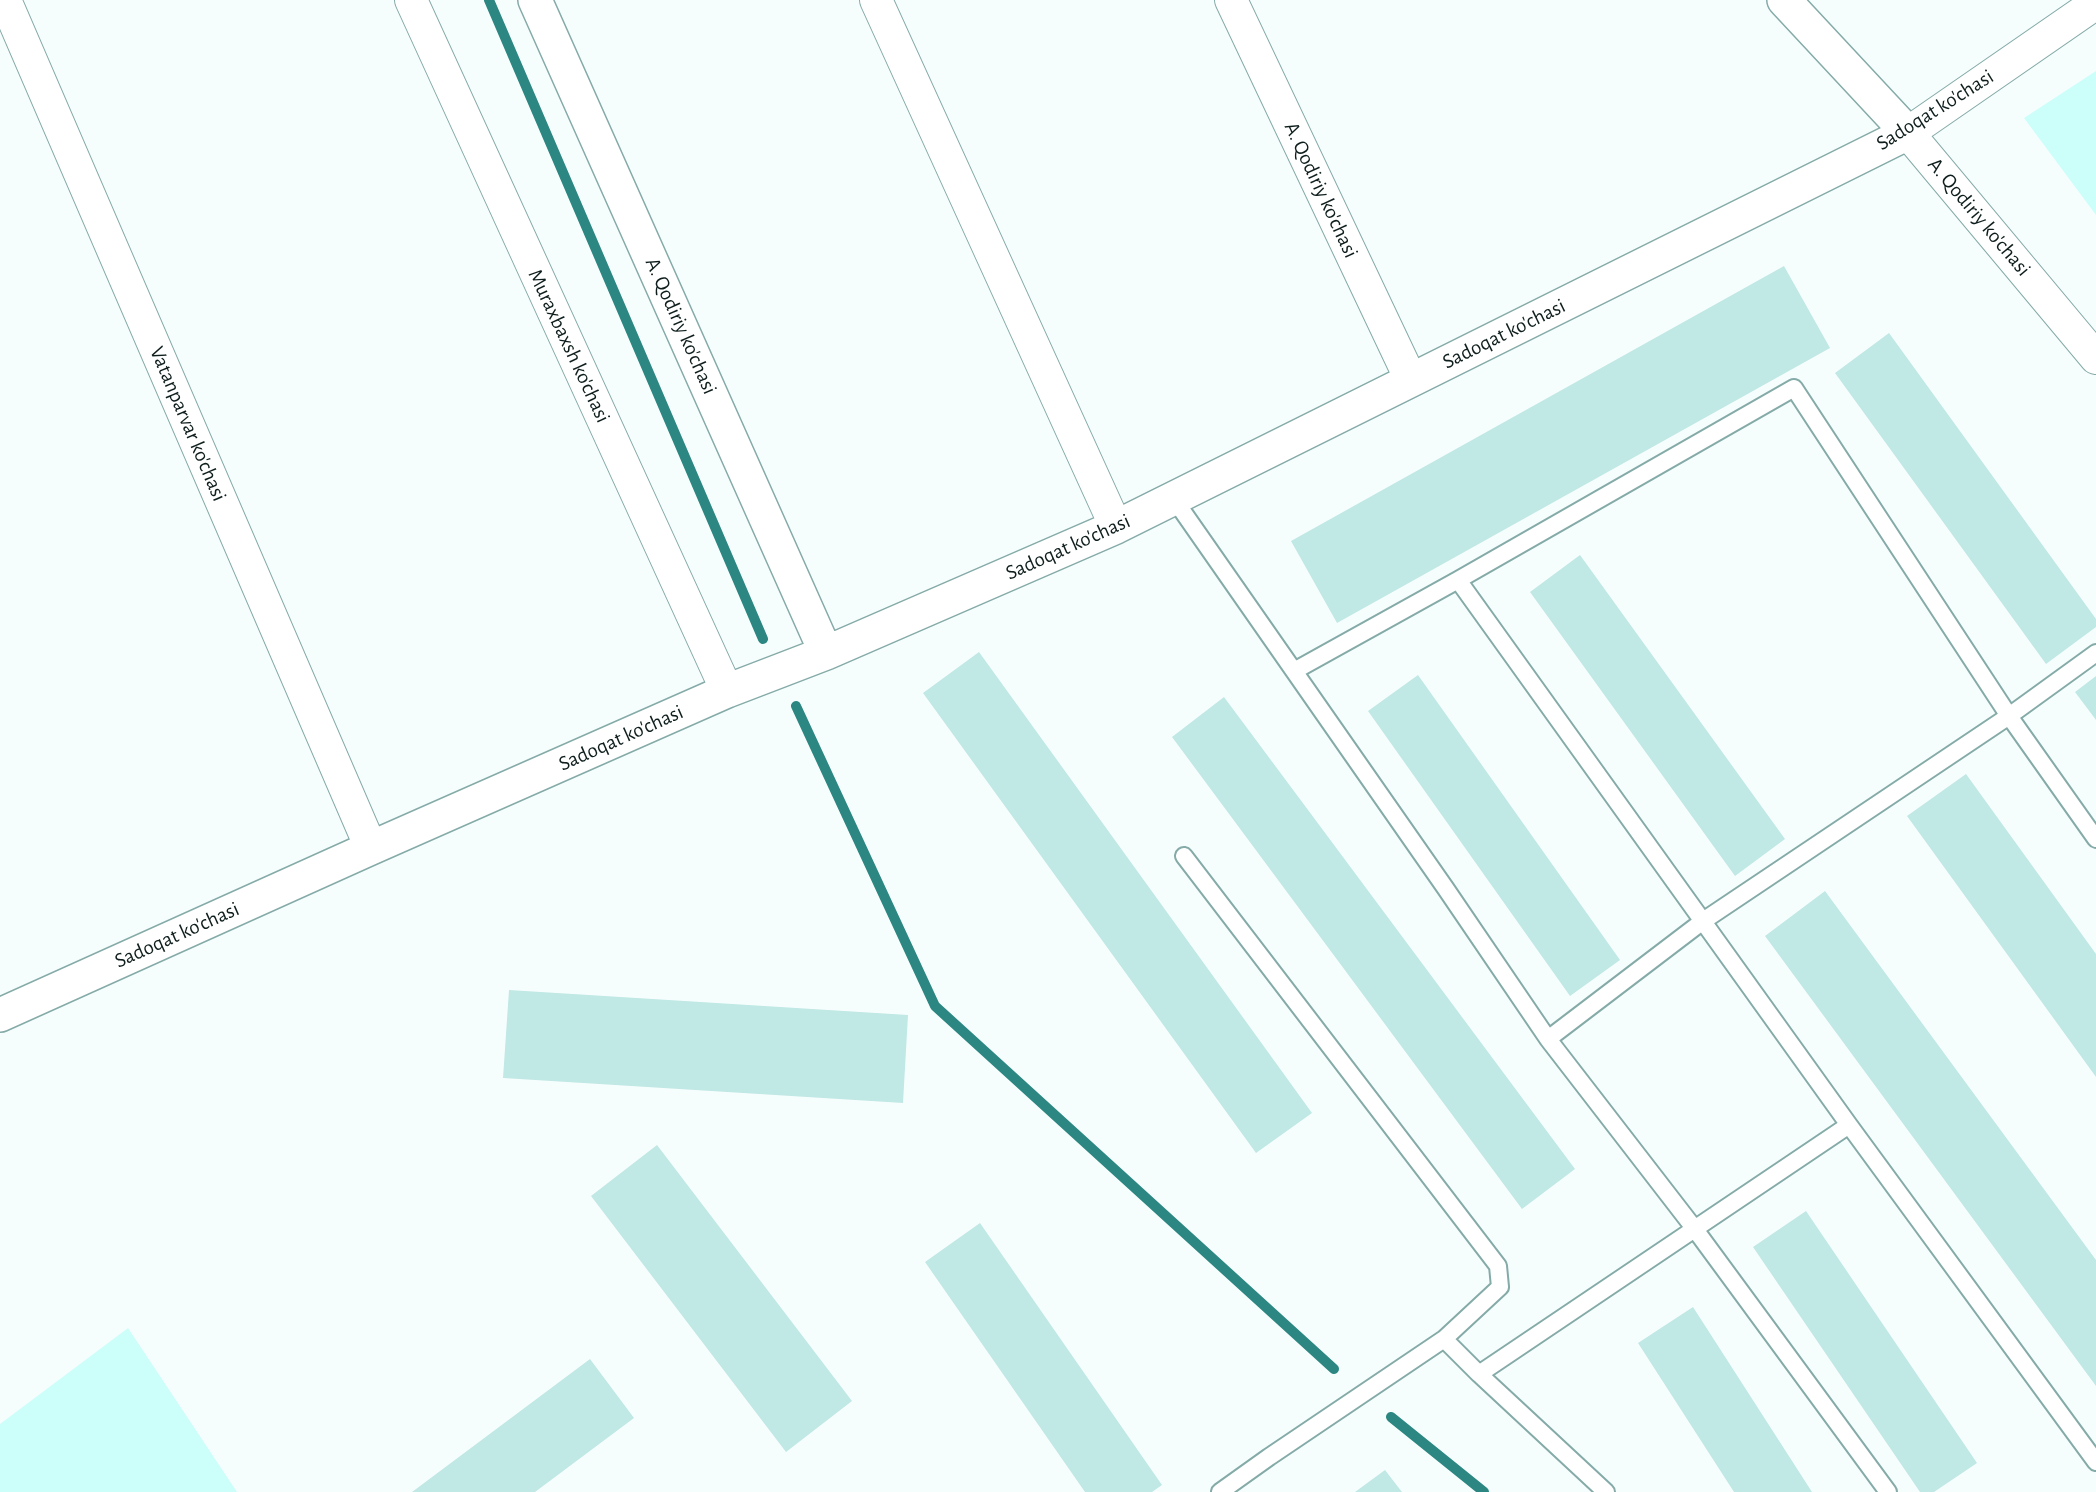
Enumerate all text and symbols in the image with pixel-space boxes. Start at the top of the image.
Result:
street label: Sadoqat ko'chasi [1872,64,1998,156]
street label: A. Qodiriy ko'chasi [1279,118,1363,262]
street label: A. Qodiriy ko'chasi [1922,153,2036,281]
street label: A. Qodiriy ko'chasi [640,254,722,398]
street label: Muraxbaxsh ko'chasi [522,265,616,427]
street label: Sadoqat ko'chasi [1438,293,1570,375]
street label: Vatanparvar ko'chasi [144,343,232,505]
street label: Sadoqat ko'chasi [1002,508,1134,586]
street label: Sadoqat ko'chasi [555,699,687,777]
street label: Sadoqat ko'chasi [111,896,243,974]

